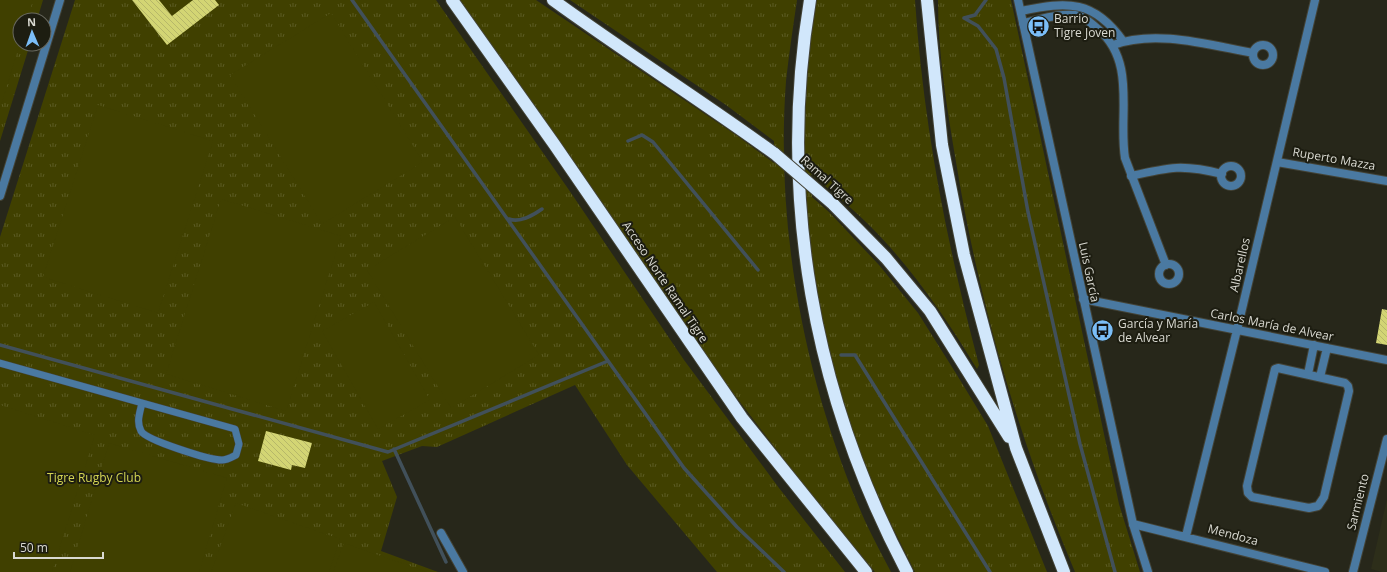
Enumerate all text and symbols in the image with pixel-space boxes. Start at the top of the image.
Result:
place label: Barrio Tigre Joven [1054,10,1115,41]
north arrow [12,12,52,52]
bus stop icon: Barrio Tigre Joven [1025,13,1051,39]
text: N [27,14,36,29]
street label: Ruperto Mazza [1291,143,1377,174]
street label: Ramal Tigre [797,151,858,208]
street label: Acceso Norte Ramal Tigre [618,218,713,346]
street label: Albarellos [1225,236,1254,294]
street label: Luis García [1075,240,1104,304]
street label: Carlos María de Alvear [1209,304,1335,345]
place label: García y María de Alvear [1118,315,1198,346]
bus stop icon: García y María de Alvear [1089,318,1115,344]
park label: Tigre Rugby Club [47,469,141,486]
street label: Sarmiento [1342,472,1373,532]
street label: Mendoza [1206,520,1260,549]
scale bar [14,534,103,560]
text: 50 m [20,539,48,556]

